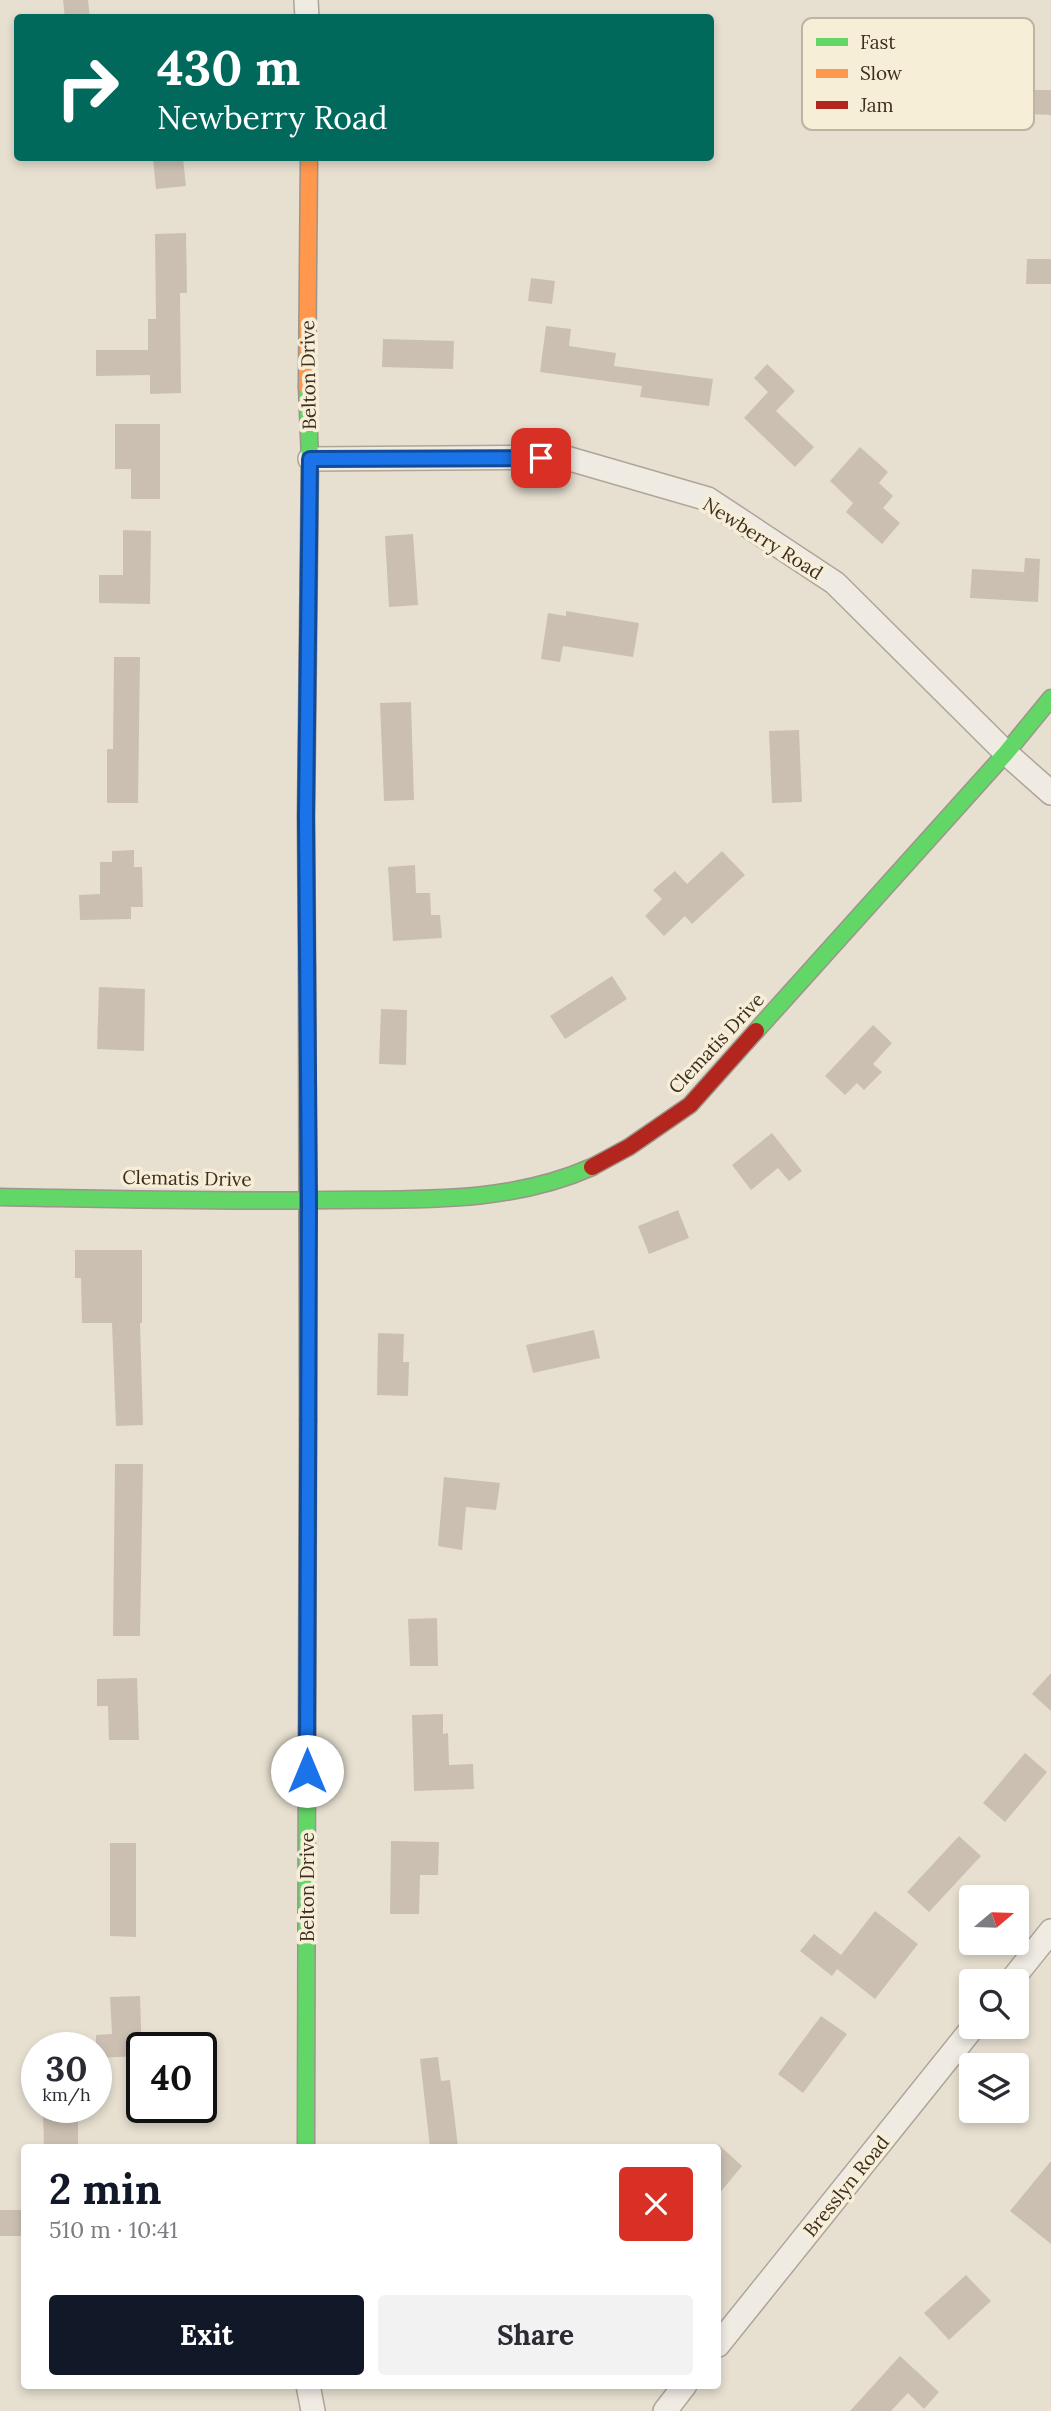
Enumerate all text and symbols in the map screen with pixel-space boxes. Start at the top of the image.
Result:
legend [802,18,1034,130]
text: Fast [860,30,896,54]
text: 430 m [157,36,300,98]
icon: right [42,42,133,133]
text: Slow [860,61,903,85]
text: Jam [859,93,894,117]
text: Newberry Road [157,97,388,138]
street label: Belton Drive [295,320,321,430]
pin [511,428,571,488]
icon: arrive [522,439,560,477]
street label: Newberry Road [699,492,827,584]
street label: Clematis Drive [663,987,769,1099]
street label: Clematis Drive [122,1165,252,1191]
position arrow [270,1734,344,1808]
street label: Belton Drive [295,1832,319,1942]
north arrow [959,1885,1029,1955]
map controls [959,1885,1029,2123]
button: search [959,1969,1029,2039]
speed limit sign: 40 [126,2032,217,2123]
text: 30 [46,2046,87,2091]
button: layers [959,2053,1029,2123]
text: km/h [42,2083,91,2106]
street label: Bresslyn Road [798,2131,894,2241]
text: 2 min [49,2162,162,2216]
button: close [619,2167,693,2241]
text: 510 m · 10:41 [49,2215,178,2244]
button: Exit [49,2295,364,2375]
button: Share [378,2295,693,2375]

